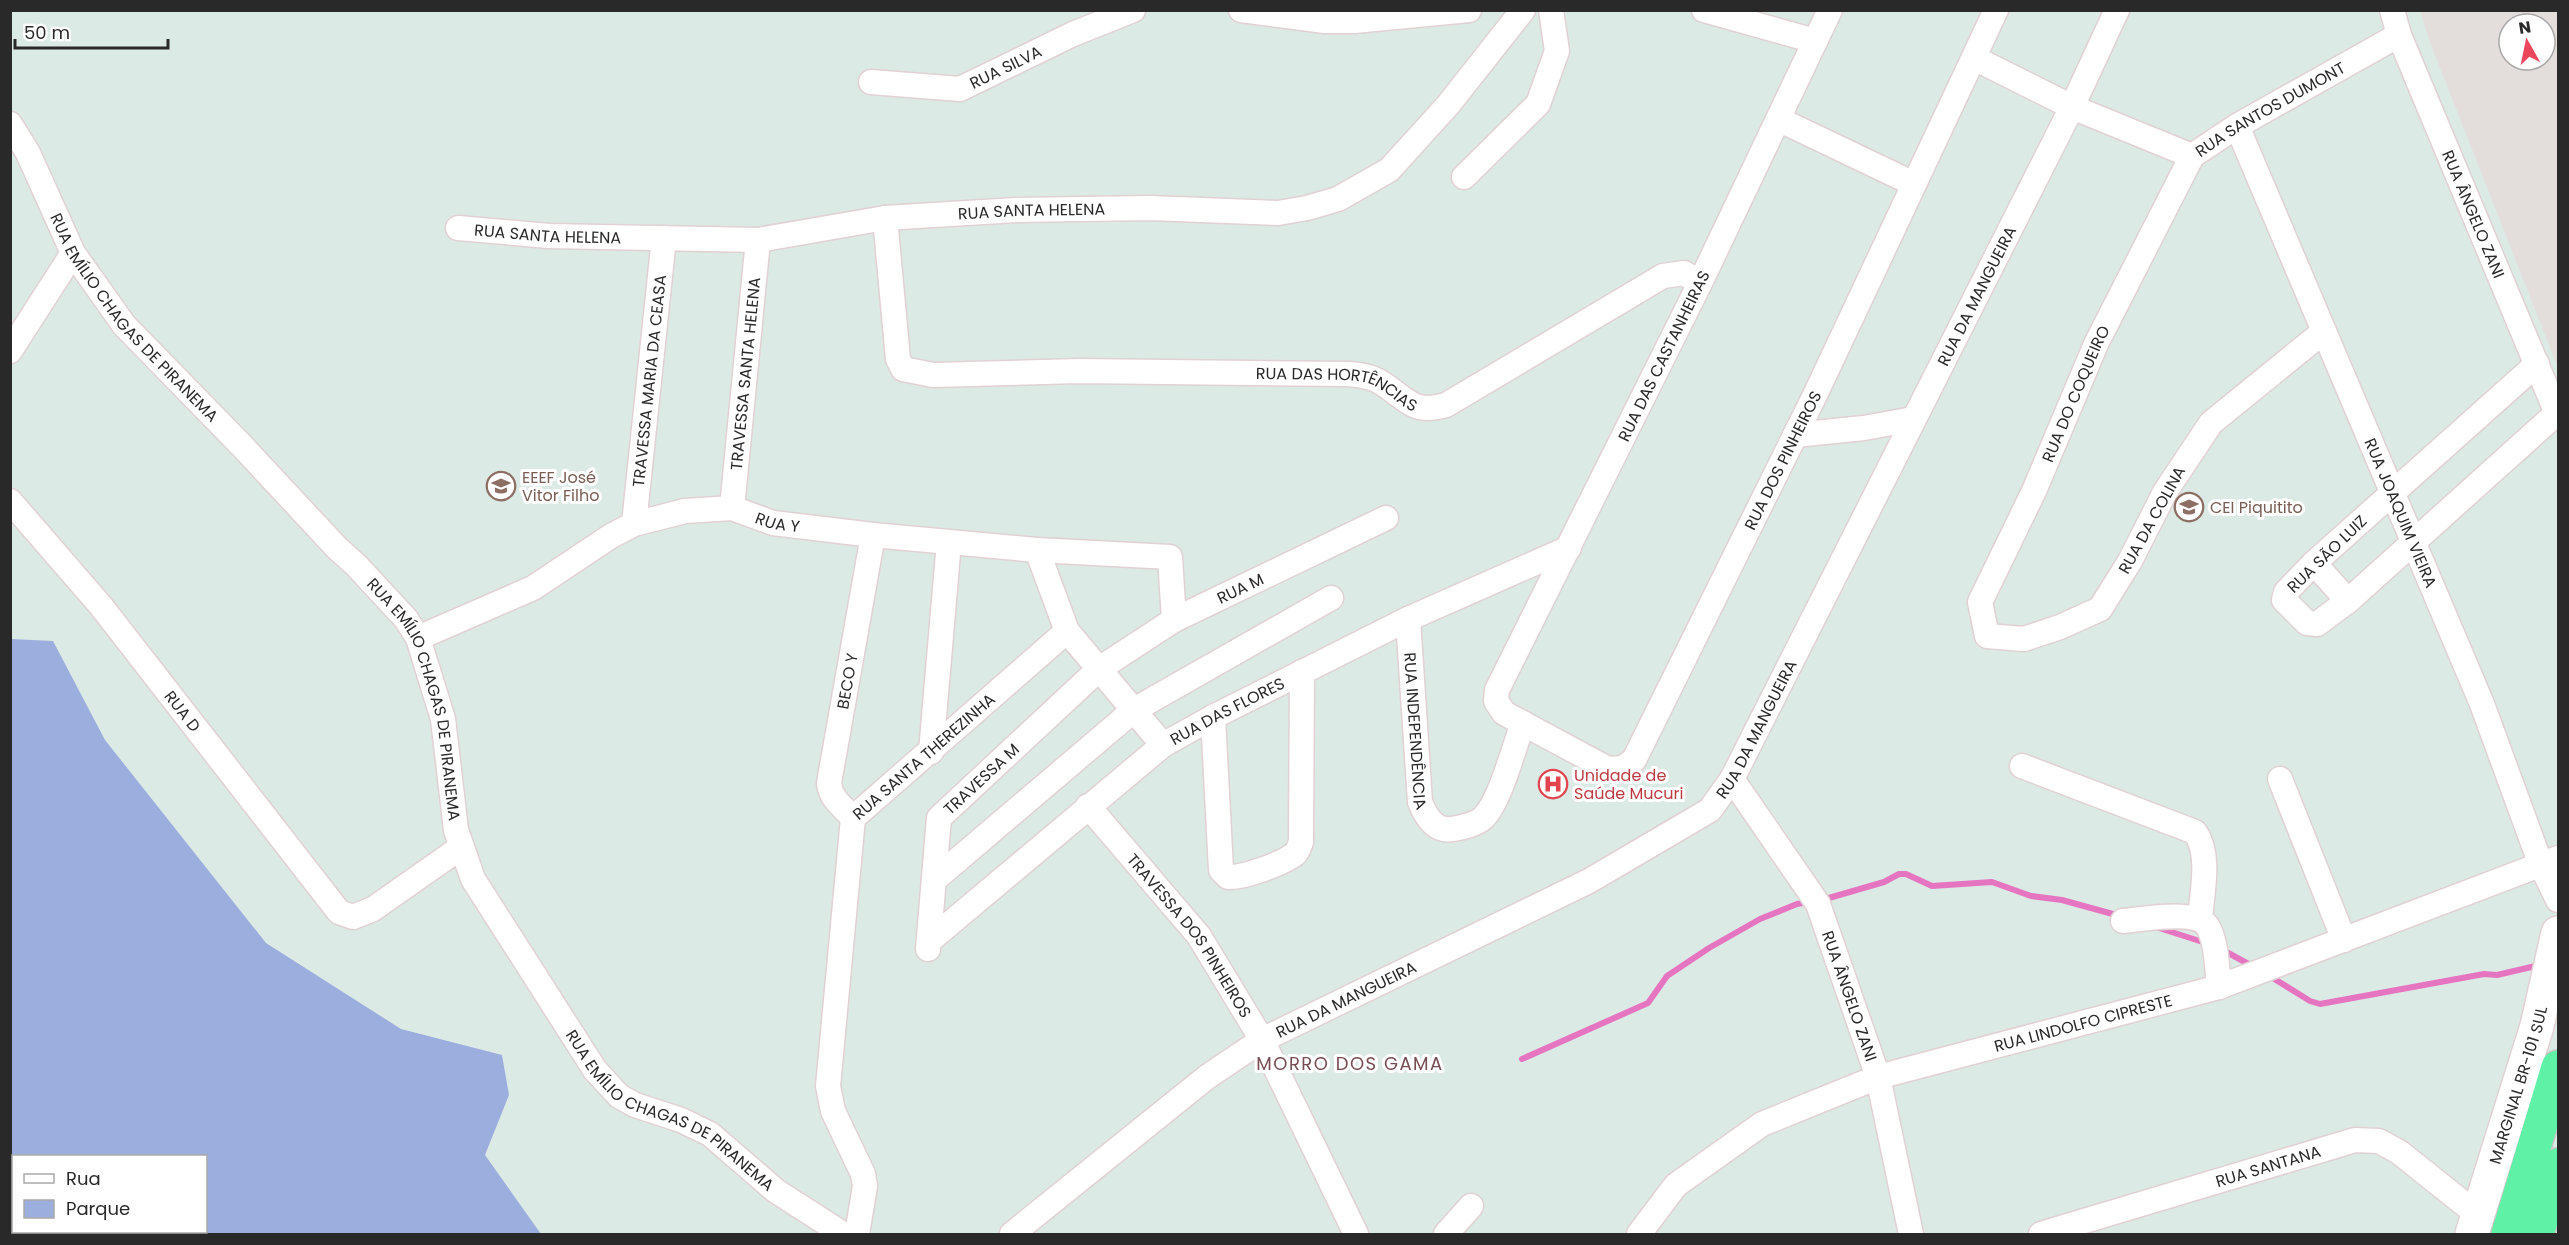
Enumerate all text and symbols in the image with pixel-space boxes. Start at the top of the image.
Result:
scale bar [15,12,168,50]
north arrow [2497,12,2557,72]
text: N [2517,15,2532,40]
text: 50 m [24,20,70,45]
street label: RUA SILVA [966,39,1046,94]
street label: RUA SANTOS DUMONT [2191,56,2349,162]
street label: RUA ÂNGELO ZANI [2437,147,2511,282]
street label: RUA SANTA HELENA [957,197,1105,225]
street label: RUA EMÍLIO CHAGAS DE PIRANEMA [45,209,224,427]
street label: RUA SANTA HELENA [473,218,622,249]
street label: RUA DA MANGUEIRA [1931,222,2022,370]
street label: RUA DAS CASTANHEIRAS [1613,267,1715,445]
street label: TRAVESSA MARIA DA CEASA [626,273,672,488]
street label: TRAVESSA SANTA HELENA [724,276,766,471]
street label: RUA DO COQUEIRO [2036,321,2115,466]
street label: RUA DAS HORTÊNCIAS [1256,361,1422,417]
street label: RUA DOS PINHEIROS [1738,387,1827,534]
street label: RUA JOAQUIM VIEIRA [2359,434,2443,591]
street label: RUA DA COLINA [2113,462,2191,578]
place label: EEEF José Vitor Filho [522,466,599,507]
school or university icon: EEEF José Vitor Filho [485,470,517,502]
school or university icon: CEI Piquitito [2173,491,2205,523]
place label: CEI Piquitito [2210,496,2303,519]
street label: RUA Y [752,506,802,538]
street label: RUA SÃO LUIZ [2282,510,2372,598]
street label: RUA M [1213,567,1267,609]
street label: RUA EMÍLIO CHAGAS DE PIRANEMA [362,573,466,822]
street label: BECO Y [831,650,863,711]
street label: RUA INDEPENDÊNCIA [1399,652,1433,813]
street label: RUA DA MANGUEIRA [1710,656,1802,803]
street label: RUA DAS FLORES [1166,671,1288,750]
street label: RUA D [159,685,206,737]
street label: RUA SANTA THEREZINHA [847,688,1000,825]
street label: TRAVESSA M [938,738,1024,820]
place label: Unidade de Saúde Mucuri [1574,764,1683,805]
hospital icon: Unidade de Saúde Mucuri [1537,768,1569,800]
street label: TRAVESSA DOS PINHEIROS [1122,848,1257,1022]
street label: RUA ÂNGELO ZANI [1817,928,1883,1064]
street label: RUA DA MANGUEIRA [1272,955,1420,1043]
street label: RUA LINDOLFO CIPRESTE [1991,988,2175,1057]
street label: MARGINAL BR-101 SUL [2483,1004,2553,1167]
street label: RUA EMÍLIO CHAGAS DE PIRANEMA [561,1025,779,1196]
district label: MORRO DOS GAMA [1256,1051,1444,1076]
street label: RUA SANTANA [2213,1139,2324,1193]
legend [12,1155,207,1233]
text: Rua [66,1166,101,1191]
text: Parque [66,1196,130,1221]

